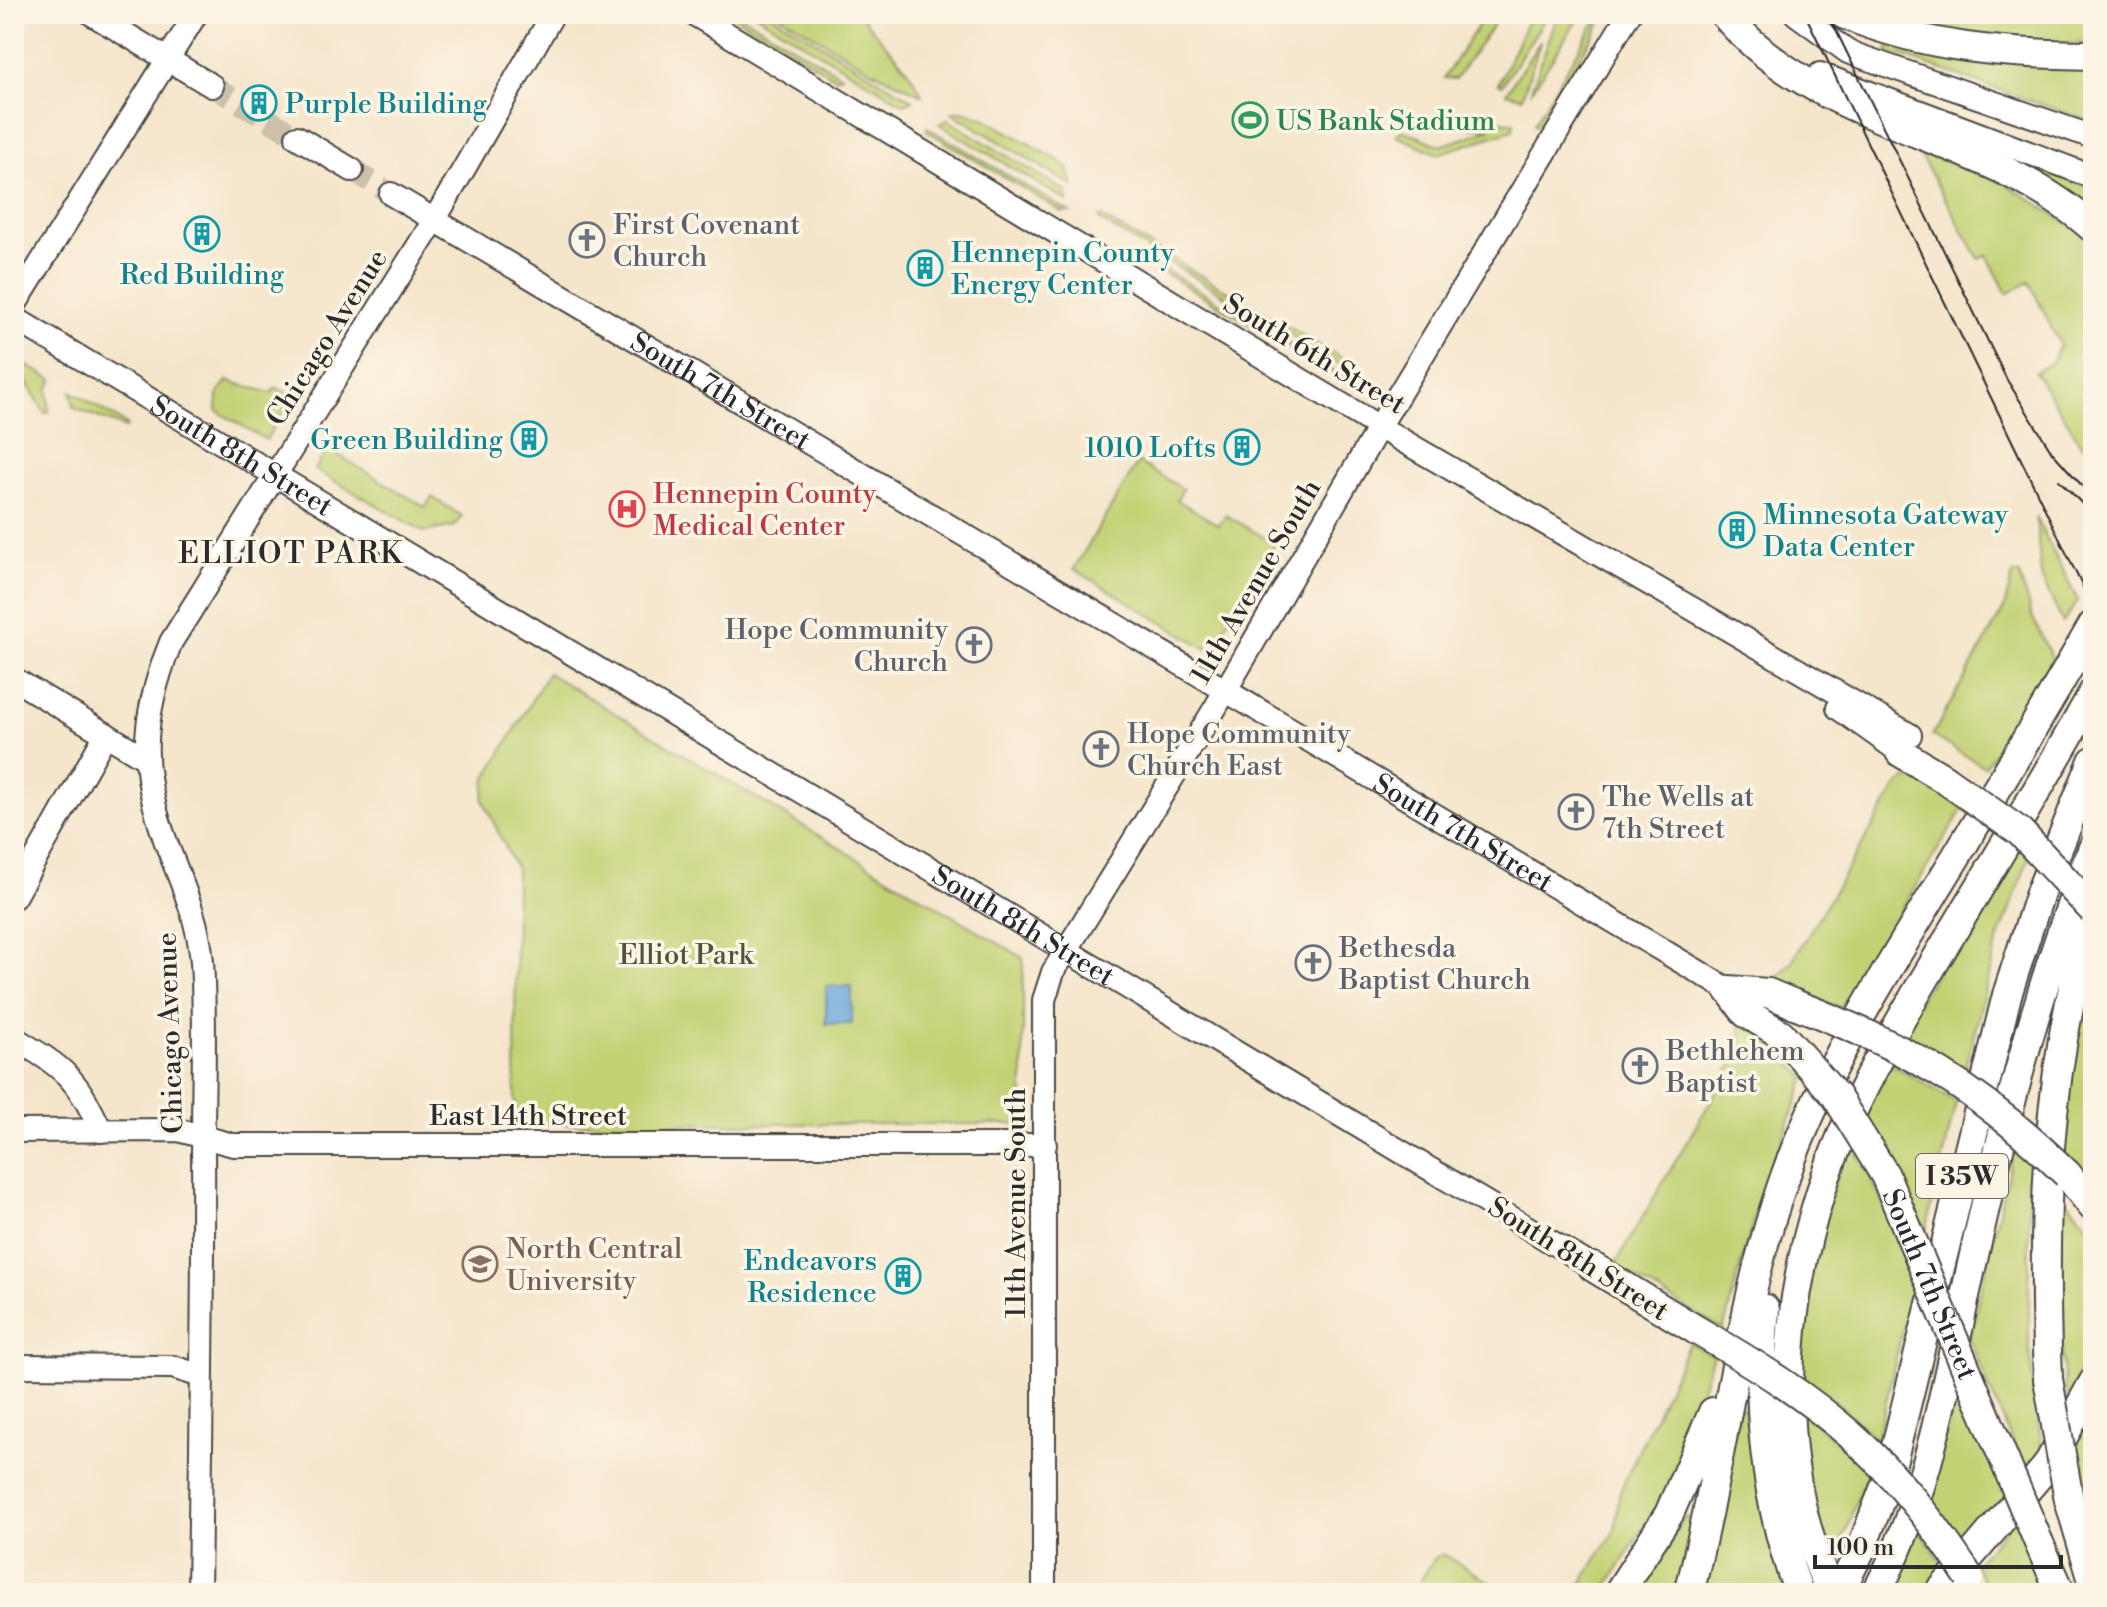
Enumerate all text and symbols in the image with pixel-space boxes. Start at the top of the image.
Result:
building icon: Purple Building [240,84,278,122]
place label: Purple Building [285,87,488,122]
sports icon: US Bank Stadium [1231,101,1269,139]
place label: US Bank Stadium [1276,104,1495,139]
place label: First Covenant Church [613,208,800,275]
building icon: Red Building [183,215,221,253]
church icon: First Covenant Church [568,221,606,259]
place label: Hennepin County Energy Center [951,236,1174,303]
street label: Chicago Avenue [259,243,396,433]
building icon: Hennepin County Energy Center [906,249,944,287]
place label: Red Building [120,258,285,293]
street label: South 6th Street [1217,286,1412,422]
street label: South 7th Street [624,325,817,459]
street label: South 8th Street [144,388,339,525]
building icon: Green Building [510,420,548,458]
place label: Green Building [310,423,503,458]
building icon: 1010 Lofts [1223,428,1261,466]
place label: 1010 Lofts [1085,431,1216,466]
street label: 11th Avenue South [1184,473,1329,690]
place label: Hennepin County Medical Center [653,477,876,544]
hospital icon: Hennepin County Medical Center [608,490,646,528]
place label: Minnesota Gateway Data Center [1763,498,2009,565]
building icon: Minnesota Gateway Data Center [1718,511,1756,549]
district label: ELLIOT PARK [178,535,404,573]
place label: Hope Community Church [725,613,948,680]
church icon: Hope Community Church [955,626,993,664]
place label: Hope Community Church East [1127,717,1351,784]
church icon: Hope Community Church East [1082,730,1120,768]
street label: South 7th Street [1366,766,1559,900]
place label: The Wells at 7th Street [1602,780,1754,847]
church icon: The Wells at 7th Street [1557,793,1595,831]
street label: South 8th Street [925,858,1120,994]
place label: Bethesda Baptist Church [1338,931,1531,998]
street label: Chicago Avenue [149,932,192,1134]
park label: Elliot Park [619,938,755,973]
church icon: Bethesda Baptist Church [1294,944,1332,982]
place label: Bethlehem Baptist [1665,1034,1805,1101]
church icon: Bethlehem Baptist [1621,1047,1659,1085]
street label: 11th Avenue South [999,1087,1034,1318]
street label: East 14th Street [429,1099,627,1134]
road number: I 35W [1916,1154,2008,1198]
street label: South 7th Street [1874,1184,1985,1385]
street label: South 8th Street [1481,1190,1675,1329]
place label: North Central University [506,1232,682,1299]
place label: Endeavors Residence [744,1244,877,1311]
school or university icon: North Central University [461,1245,499,1283]
building icon: Endeavors Residence [884,1257,922,1295]
scale bar [1815,1519,2061,1569]
text: 100 m [1827,1533,1894,1563]

